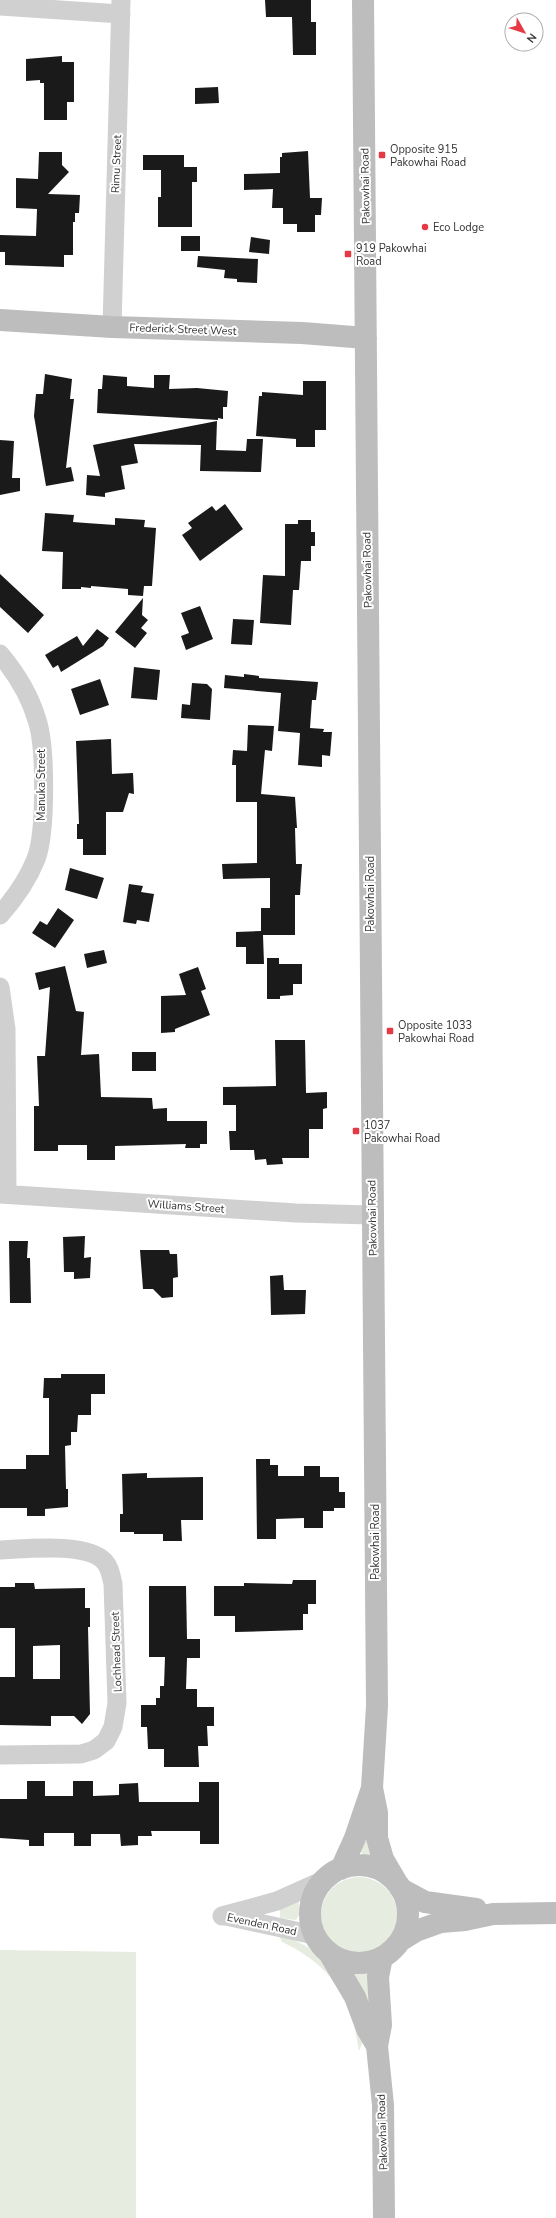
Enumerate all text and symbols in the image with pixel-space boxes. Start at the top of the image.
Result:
north arrow [504,12,544,52]
text: N [523,30,540,46]
street label: Rimu Street [108,134,125,193]
place label: Opposite 915 Pakowhai Road [390,142,466,170]
street label: Pakowhai Road [357,148,374,224]
marker: Opposite 915 Pakowhai Road [377,150,387,160]
place label: Eco Lodge [433,220,484,235]
marker: Eco Lodge [420,222,430,232]
place label: 919 Pakowhai Road [356,241,426,269]
marker: 919 Pakowhai Road [343,249,353,259]
street label: Frederick Street West [129,320,237,339]
street label: Pakowhai Road [359,532,376,608]
street label: Manuka Street [34,749,49,821]
street label: Pakowhai Road [363,856,378,932]
place label: Opposite 1033 Pakowhai Road [398,1018,474,1046]
marker: Opposite 1033 Pakowhai Road [385,1026,395,1036]
place label: 1037 Pakowhai Road [364,1118,440,1146]
marker: 1037 Pakowhai Road [351,1126,361,1136]
street label: Pakowhai Road [364,1180,381,1256]
street label: Williams Street [147,1196,225,1217]
street label: Pakowhai Road [368,1504,383,1580]
street label: Lochhead Street [108,1611,125,1693]
street label: Evenden Road [226,1910,298,1939]
street label: Pakowhai Road [374,2094,391,2170]

